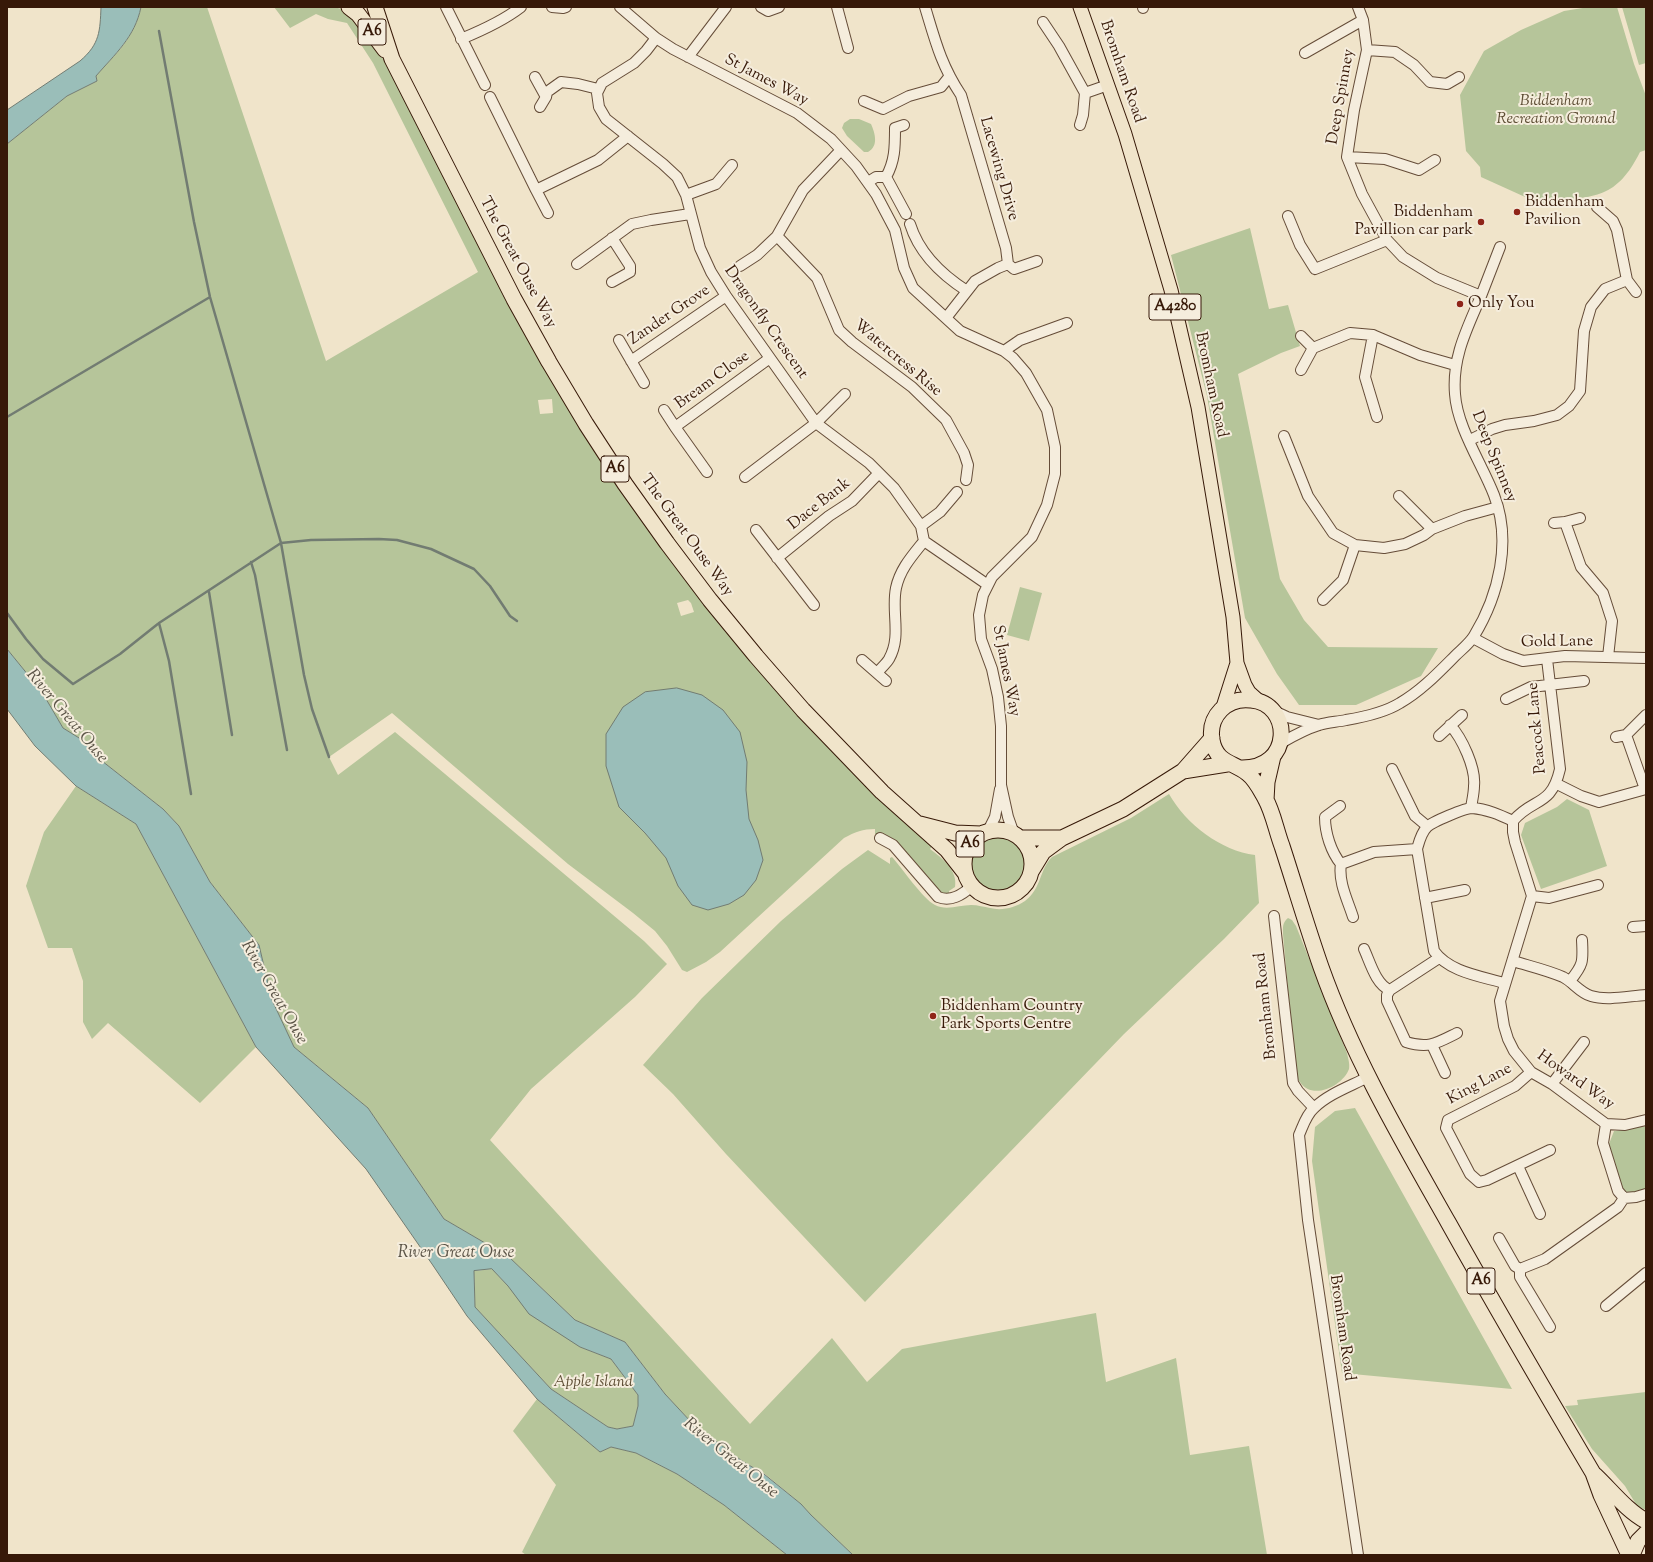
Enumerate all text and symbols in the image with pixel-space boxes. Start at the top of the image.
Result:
street label: Bromham Road [1094,18,1148,126]
road number: A6 [358,19,386,45]
street label: Deep Spinney [1324,48,1360,146]
street label: St James Way [721,51,811,111]
park label: Biddenham Recreation Ground [1496,92,1616,130]
street label: Lacewing Drive [974,115,1022,223]
place label: Biddenham Pavilion [1525,193,1604,231]
street label: The Great Ouse Way [474,194,560,332]
place label: Biddenham Pavillion car park [1355,203,1473,241]
marker: Biddenham Pavilion [1512,207,1522,217]
marker: Biddenham Pavillion car park [1476,217,1486,227]
street label: Dragonfly Crescent [719,263,811,383]
street label: Zander Grove [626,282,714,350]
road number: A4280 [1149,294,1201,320]
place label: Only You [1468,294,1535,314]
marker: Only You [1455,299,1465,309]
street label: Watercress Rise [849,316,945,402]
street label: Bromham Road [1189,330,1231,440]
street label: Bream Close [672,348,754,414]
street label: Deep Spinney [1466,409,1520,505]
road number: A6 [601,456,629,482]
street label: The Great Ouse Way [635,471,737,601]
street label: Dace Bank [785,475,855,535]
street label: St James Way [987,624,1023,718]
street label: Gold Lane [1521,633,1593,653]
water label: River Great Ouse [21,666,111,768]
street label: Peacock Lane [1524,681,1552,775]
road number: A6 [956,831,984,857]
water label: River Great Ouse [235,937,311,1049]
street label: Bromham Road [1252,952,1282,1060]
place label: Biddenham Country Park Sports Centre [941,997,1083,1035]
marker: Biddenham Country Park Sports Centre [928,1011,938,1021]
street label: Howard Way [1532,1047,1618,1115]
street label: King Lane [1444,1060,1516,1110]
water label: River Great Ouse [398,1244,514,1264]
road number: A6 [1467,1268,1495,1294]
street label: Bromham Road [1324,1273,1358,1383]
park label: Apple Island [553,1373,633,1393]
water label: River Great Ouse [678,1414,782,1504]

